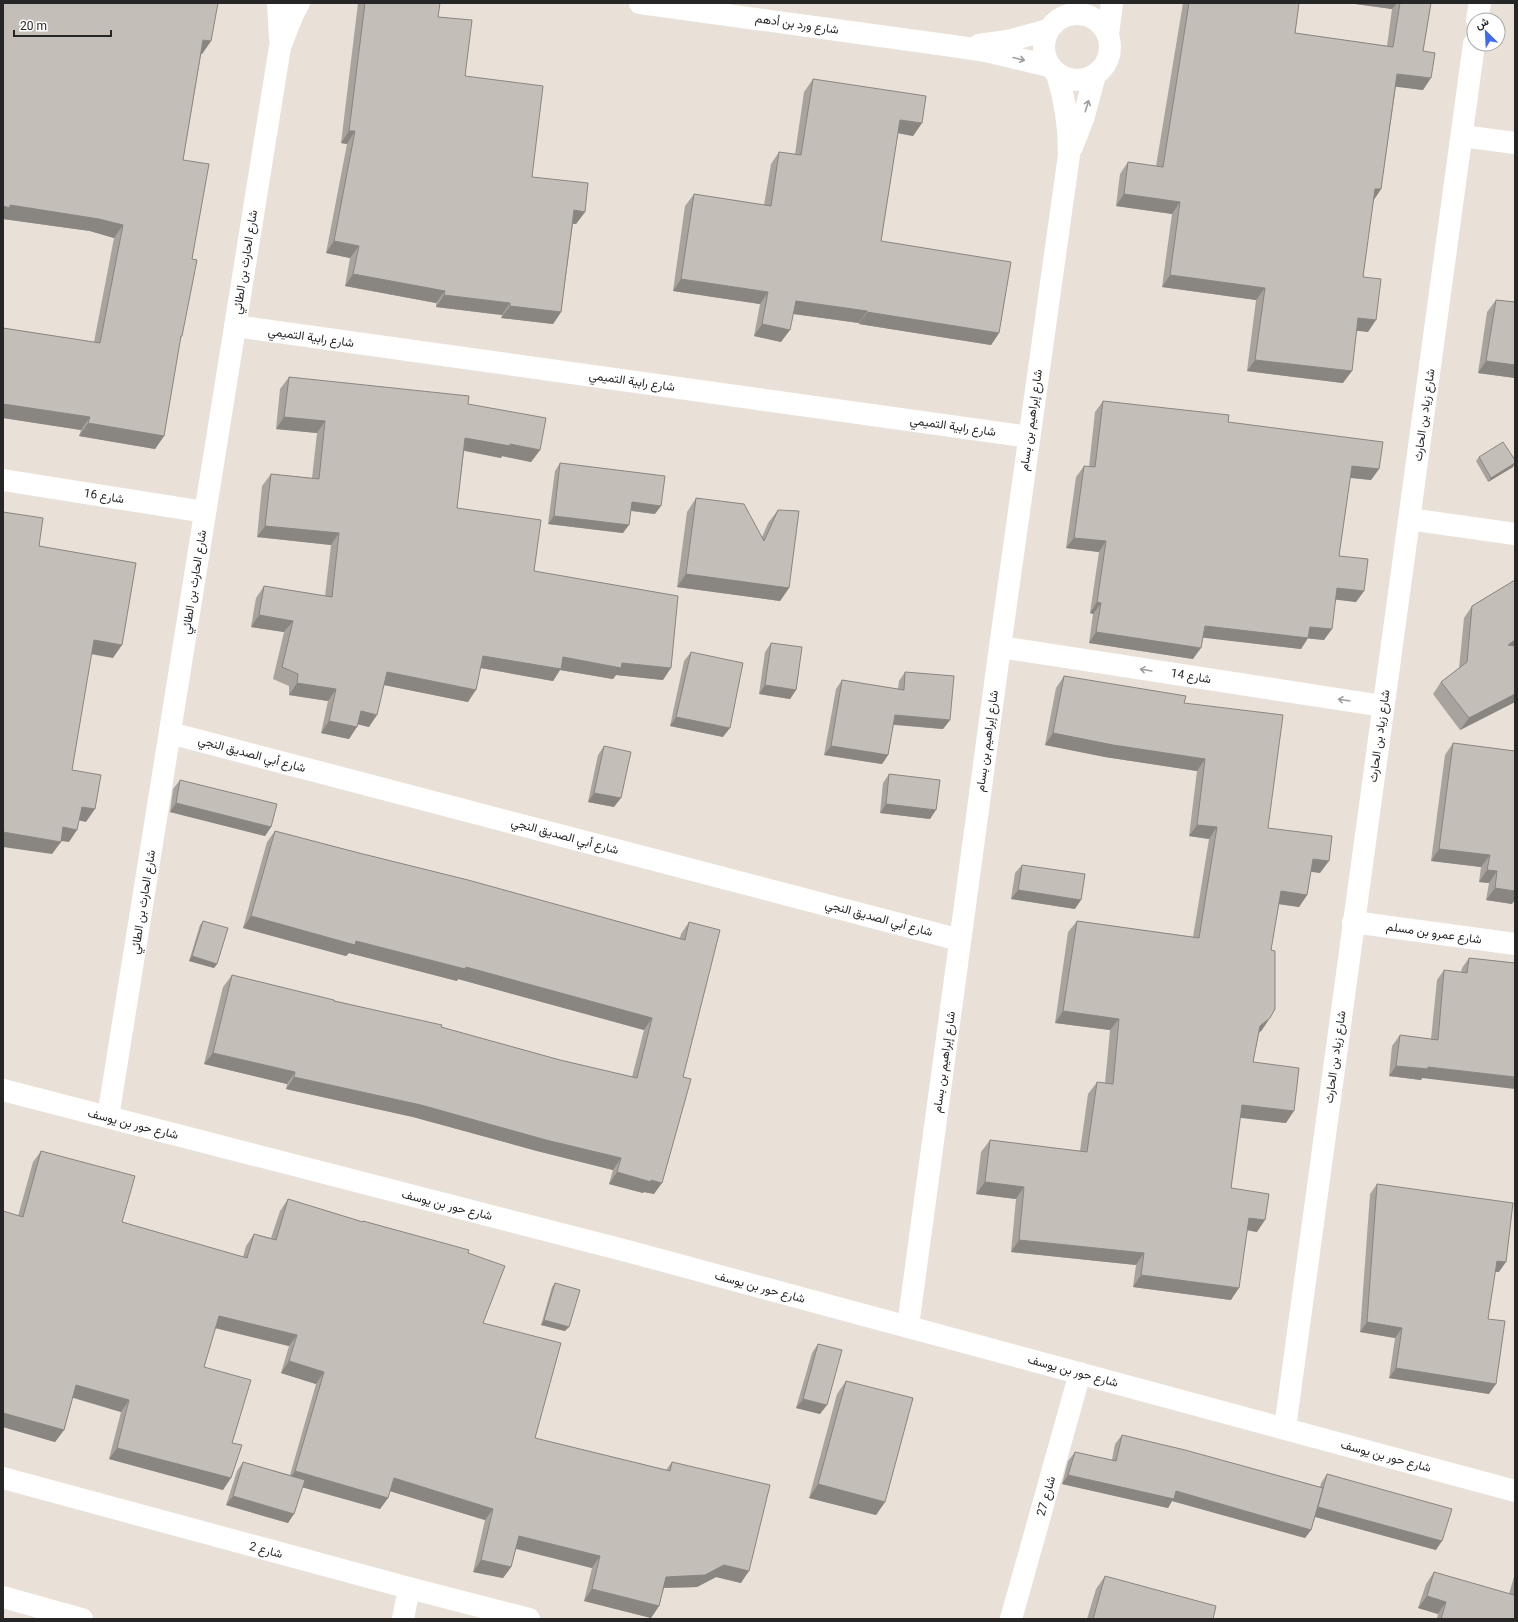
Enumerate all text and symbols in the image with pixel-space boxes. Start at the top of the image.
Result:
street label: شارع ورد بن أدهم [754,11,840,39]
scale bar [14,12,111,38]
north arrow [1466,12,1506,52]
text: ش [1473,15,1491,32]
text: 20 m [20,19,47,33]
one-way arrow [1012,55,1025,63]
one-way arrow [1084,100,1091,113]
street label: شارع الحارث بن الطائي [230,209,263,316]
street label: شارع رابية التميمي [267,324,355,353]
street label: شارع رابية التميمي [588,368,676,397]
street label: شارع إبراهيم بن بسام [1017,368,1047,472]
street label: شارع زياد بن الحارث [1411,368,1439,462]
street label: شارع رابية التميمي [909,413,997,442]
street label: شارع 16 [83,486,125,508]
street label: شارع الحارث بن الطائي [179,529,212,636]
one-way arrow [1140,665,1153,673]
street label: شارع 14 [1170,666,1212,688]
street label: شارع إبراهيم بن بسام [973,689,1003,793]
street label: شارع زياد بن الحارث [1366,689,1394,783]
one-way arrow [1338,696,1351,704]
street label: شارع أبي الصديق النجي [196,733,307,778]
street label: شارع أبي الصديق النجي [509,815,620,860]
street label: شارع الحارث بن الطائي [128,849,161,956]
street label: شارع أبي الصديق النجي [823,897,934,942]
street label: شارع عمرو بن مسلم [1385,919,1483,949]
street label: شارع إبراهيم بن بسام [930,1010,960,1114]
street label: شارع زياد بن الحارث [1322,1010,1350,1104]
street label: شارع حور بن يوسف [86,1106,180,1144]
street label: شارع حور بن يوسف [400,1187,494,1225]
street label: شارع حور بن يوسف [713,1268,807,1308]
street label: شارع حور بن يوسف [1026,1352,1120,1392]
street label: شارع حور بن يوسف [1339,1437,1433,1477]
street label: شارع 27 [1034,1475,1060,1518]
street label: شارع 2 [247,1539,284,1563]

